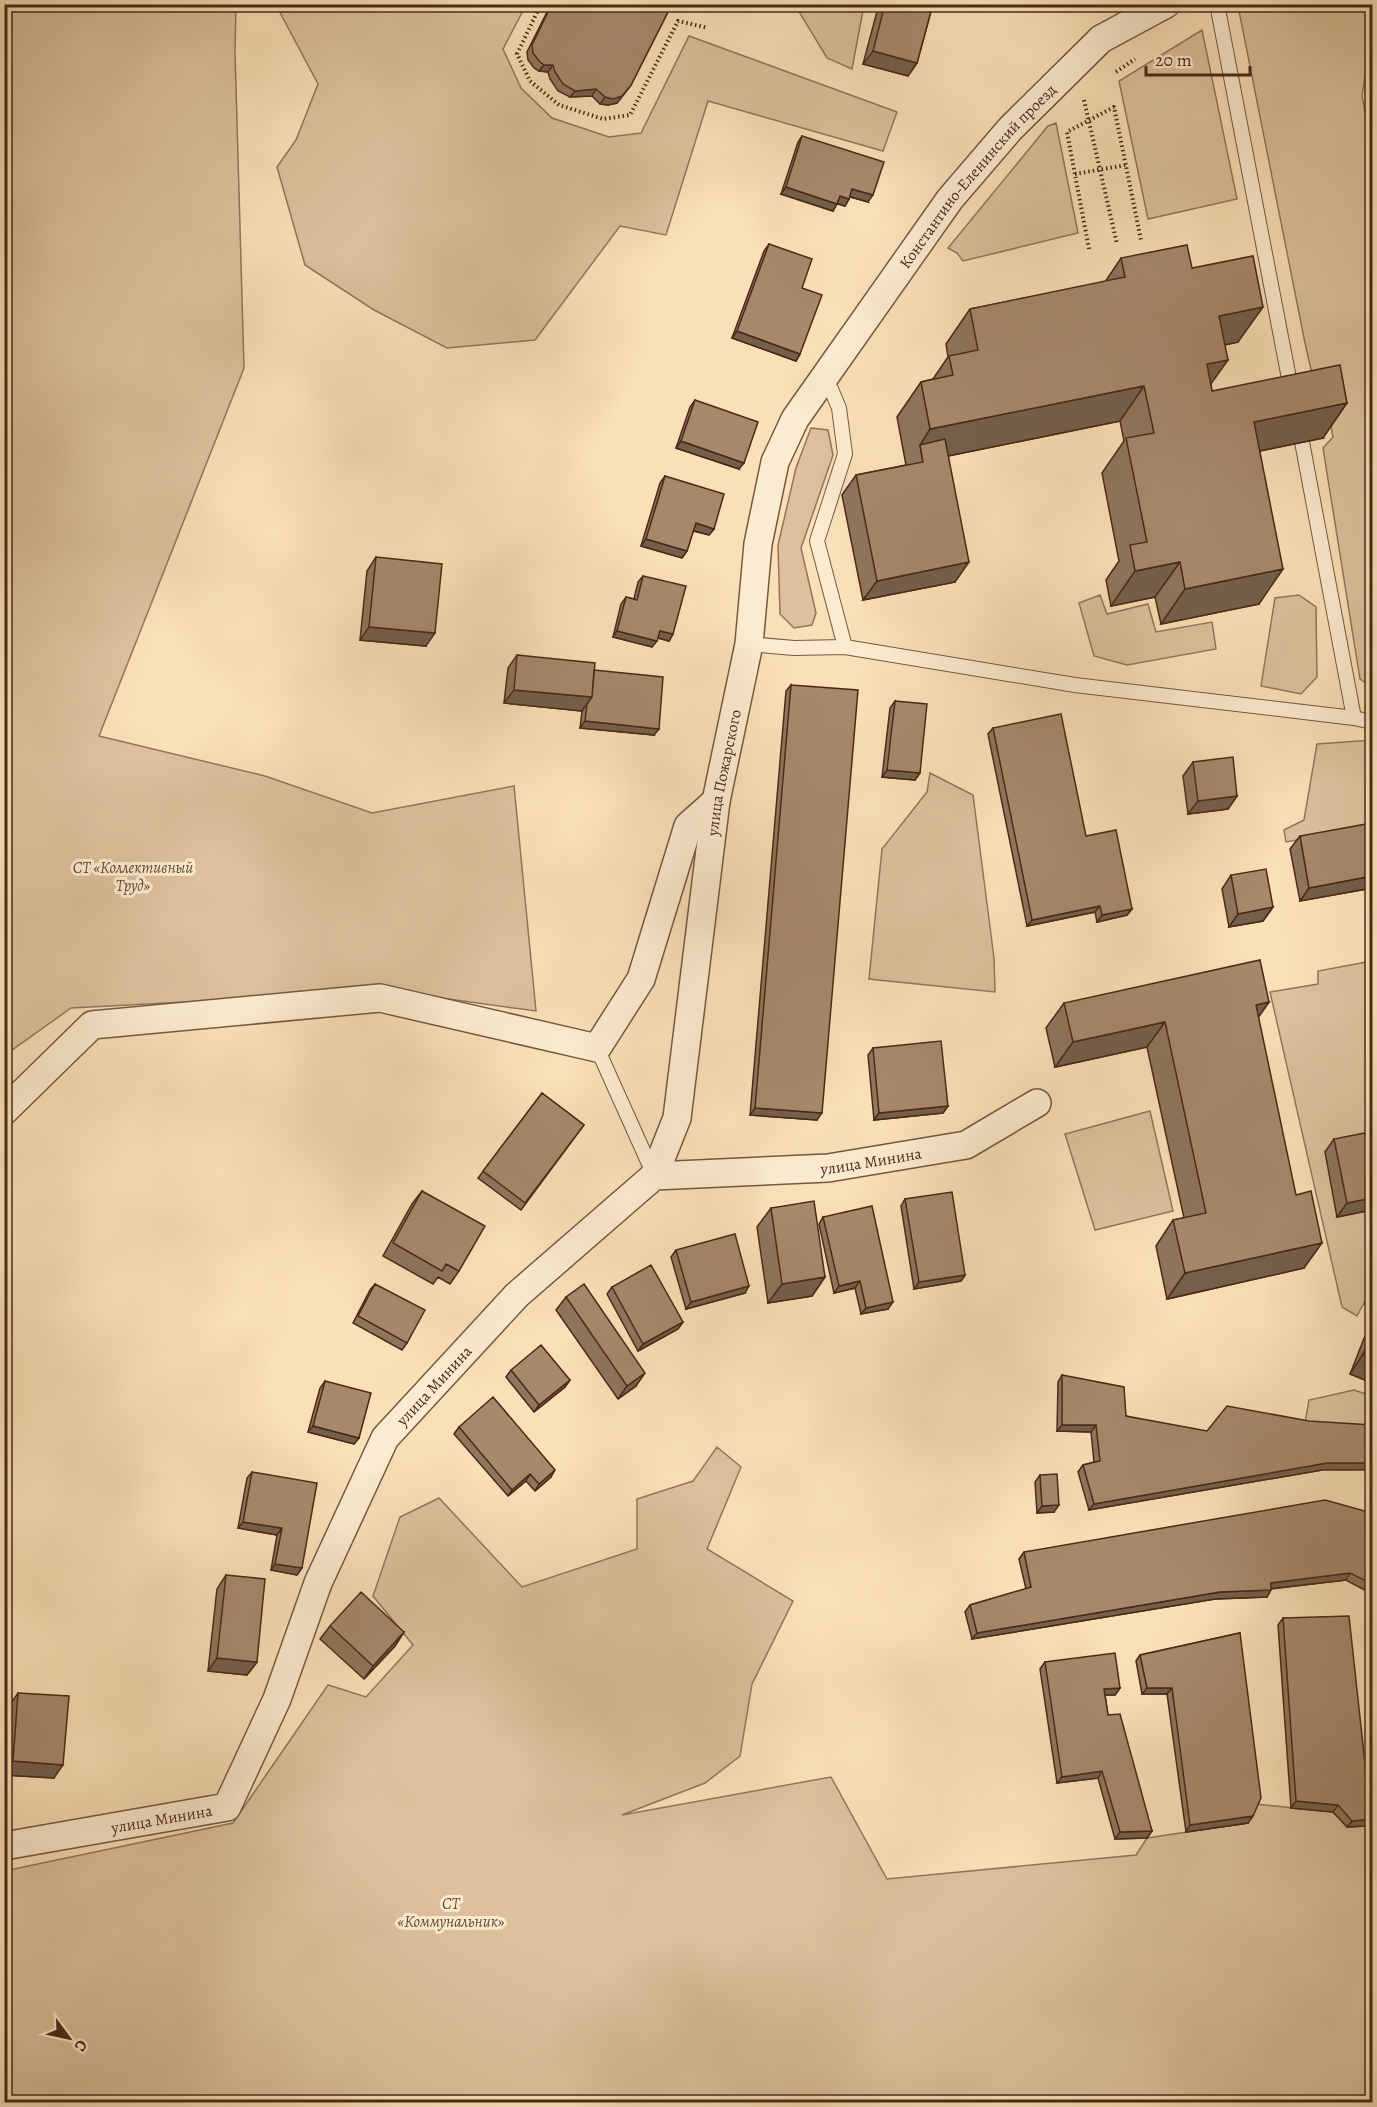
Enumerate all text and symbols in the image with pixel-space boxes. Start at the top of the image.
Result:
scale bar [1146,39,1250,77]
text: 20 m [1155,48,1192,72]
street label: Константино-Еленинский проезд [894,79,1061,273]
street label: улица Пожарского [702,708,747,838]
park label: СТ «Коллективный Труд» [73,857,193,897]
street label: улица Минина [819,1142,924,1180]
street label: улица Минина [391,1340,478,1432]
street label: улица Минина [109,1800,215,1839]
park label: СТ «Коммунальник» [398,1893,505,1933]
north arrow [39,2008,99,2068]
text: С [69,2035,93,2056]

